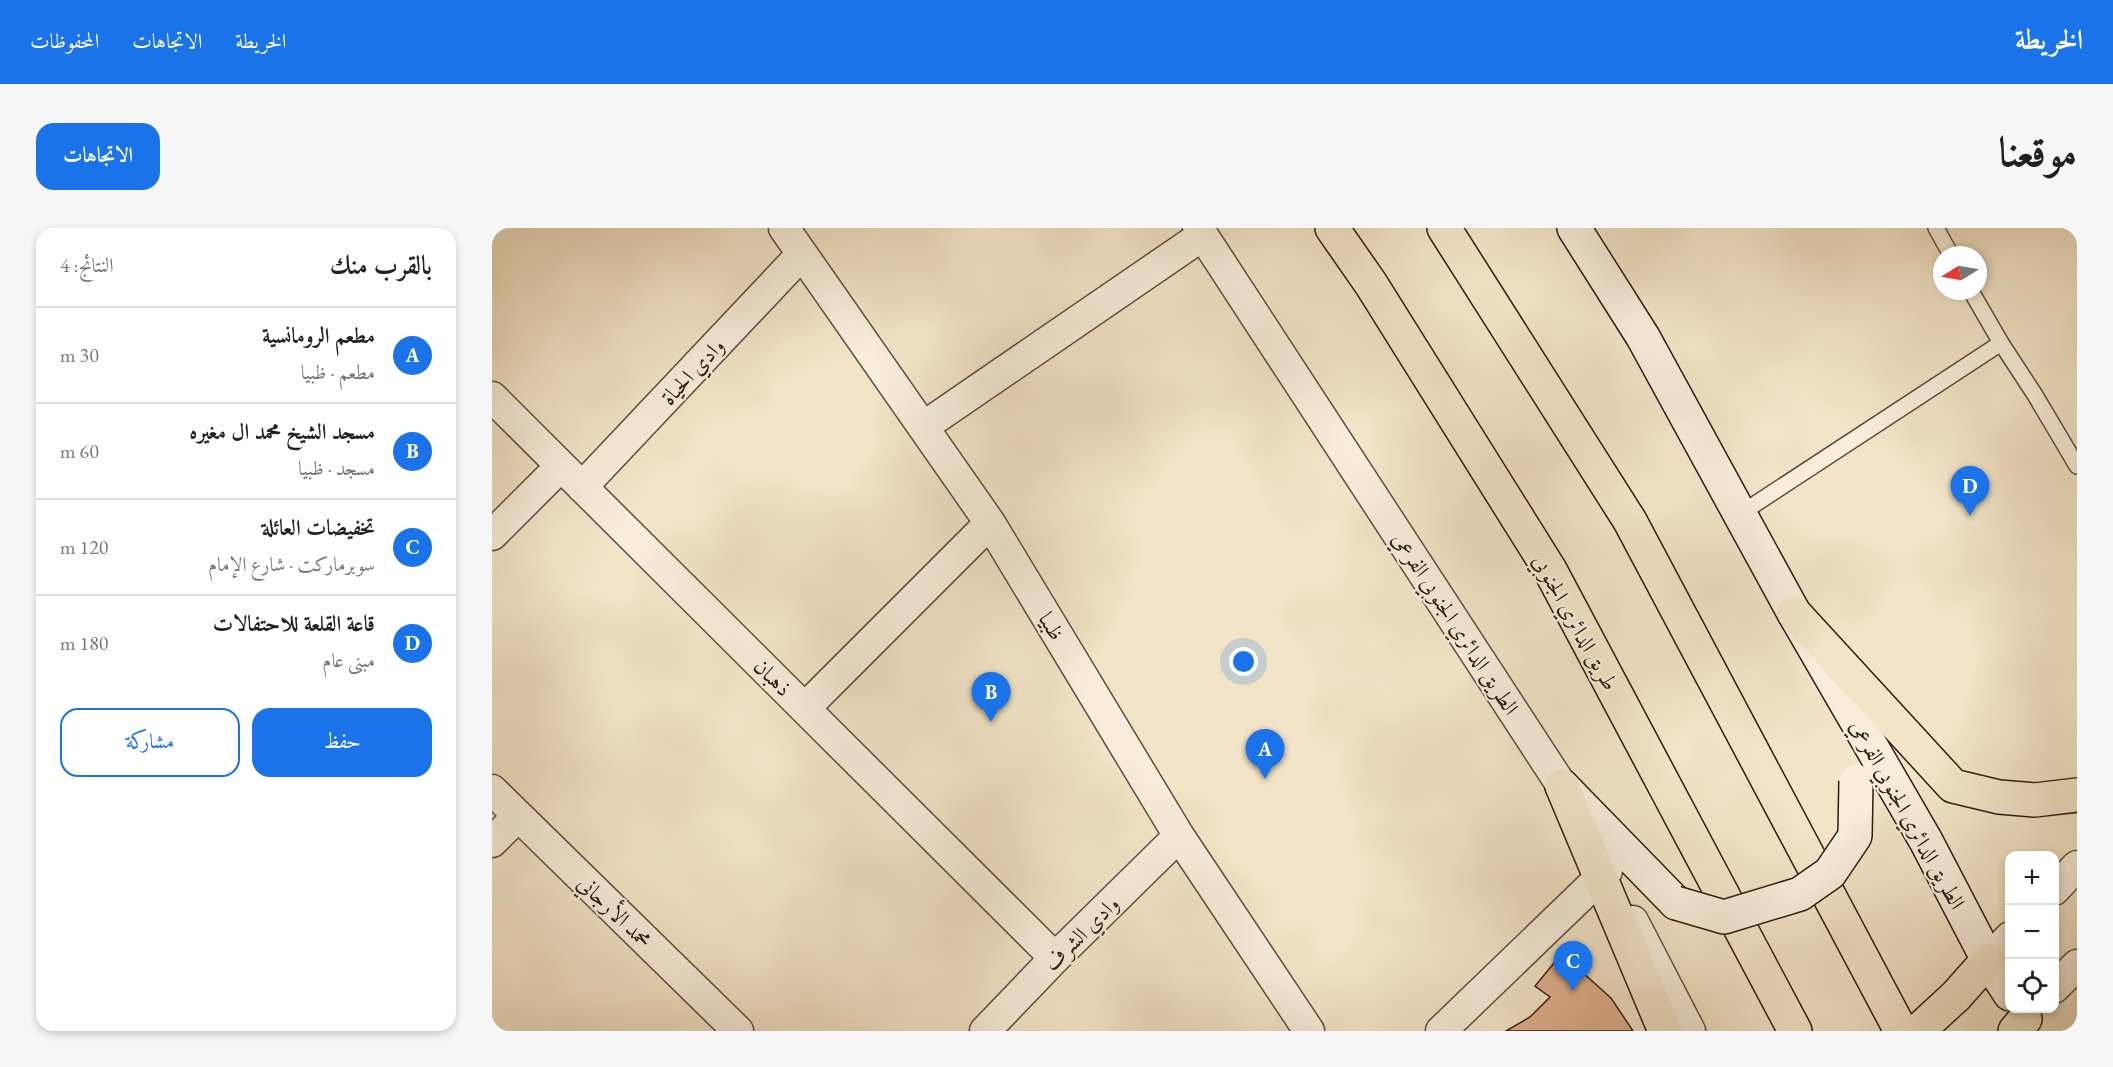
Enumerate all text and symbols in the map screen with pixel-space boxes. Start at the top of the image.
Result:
text: الخريطة [2015,21,2083,57]
text: المحفوظات [30,27,99,54]
text: الاتجاهات [132,27,202,54]
text: الخريطة [235,27,286,54]
button: الاتجاهات [36,123,160,190]
text: موقعنا [1999,124,2077,179]
north arrow [1933,246,1987,300]
text: بالقرب منك [330,248,432,282]
text: النتائج: 4 [60,252,114,278]
text: مطعم الرومانسية [262,321,375,350]
street label: وادي الحياة [654,332,733,413]
text: 30 m [60,342,99,368]
text: A [405,342,420,368]
text: مطعم · ظبيا [301,359,375,385]
text: مسجد الشيخ محمد ال مغيره [189,417,375,446]
text: 60 m [60,438,99,464]
text: B [406,438,419,464]
text: مسجد · ظبيا [298,455,375,481]
pin: D [1950,466,1990,516]
text: تخفيضات العائلة [262,513,375,542]
street label: الطريق الدائري الجنوبي الفرعي [1382,526,1526,722]
text: 120 m [60,534,108,560]
text: C [405,534,420,560]
street label: طريق الدائري الجنوبي [1523,549,1625,698]
text: سوبرماركت · شارع الإمام [208,551,375,577]
street label: ظبيا [1032,607,1071,646]
text: قاعة القلعة للاحتفالات [213,609,375,638]
text: 180 m [60,630,108,656]
text: D [405,630,420,656]
text: مبنى عام [322,647,375,673]
your location [1229,647,1258,676]
street label: ذهبان [747,652,798,703]
pin: B [972,672,1010,722]
button: مشاركة [60,708,240,777]
button: حفظ [252,708,432,777]
street label: الطريق الدائري الجنوبي الفرعي [1840,714,1972,916]
pin: A [1246,730,1284,779]
map controls [2005,851,2059,1013]
button: + [2005,851,2059,905]
street label: محمد الأرجاني [568,868,659,957]
street label: وادي الشرف [1037,889,1127,979]
button: − [2005,905,2059,959]
pin: C [1554,942,1592,991]
button: locate [2005,959,2059,1013]

